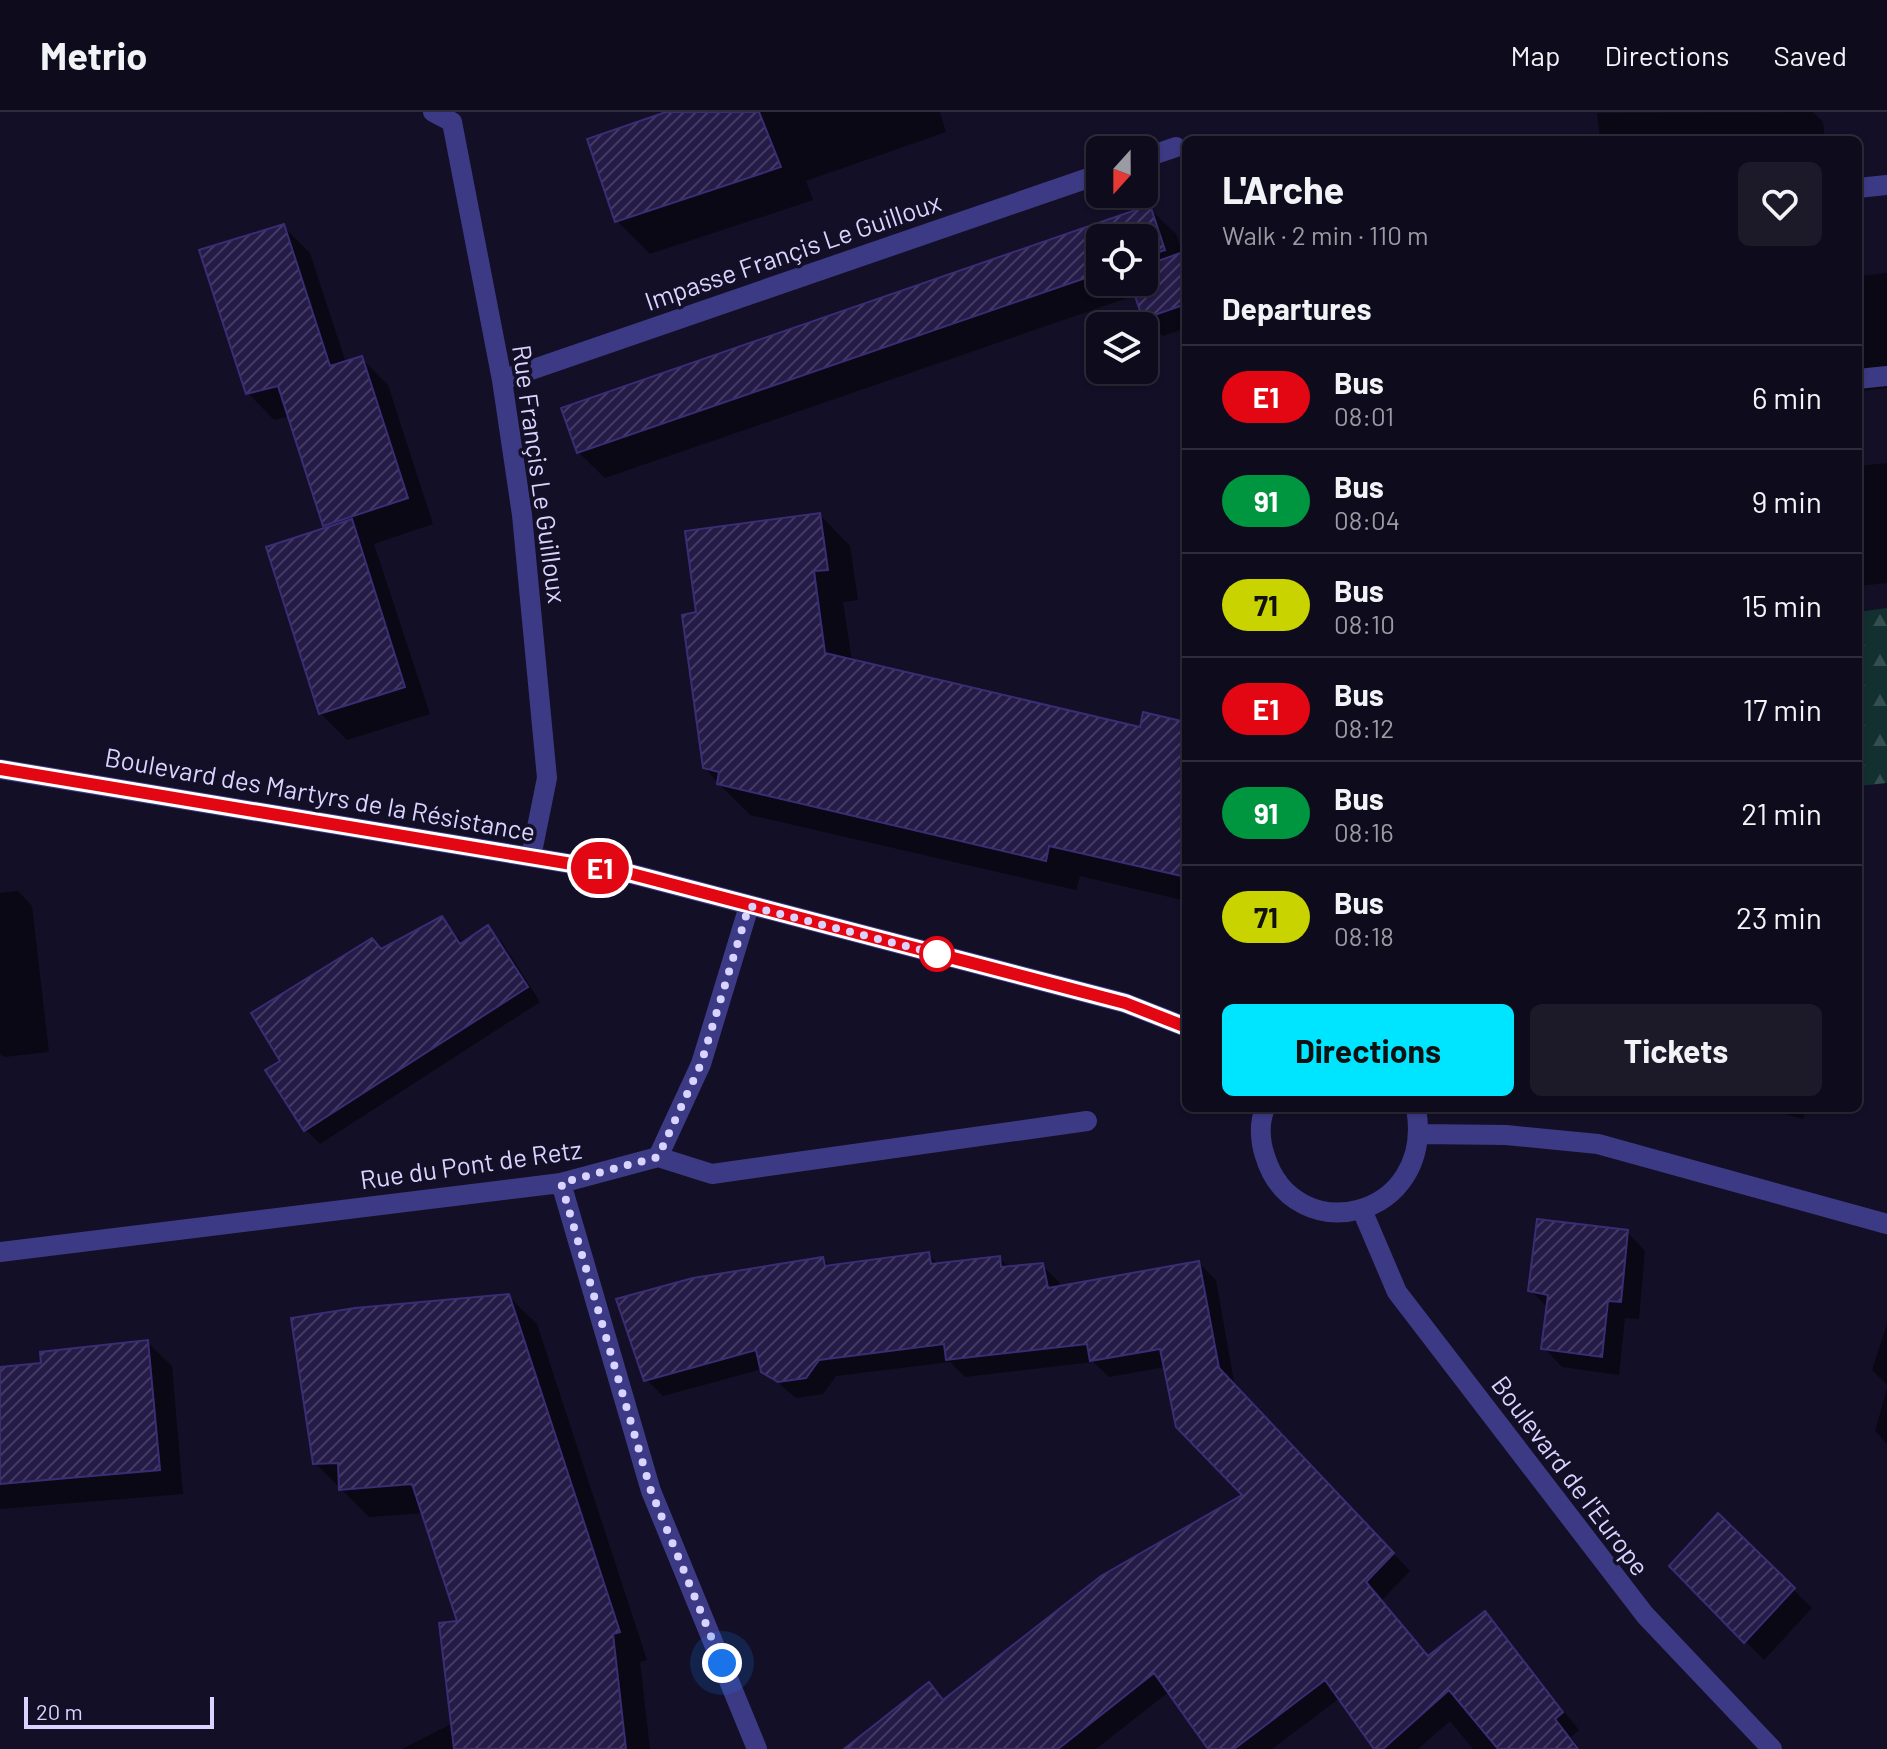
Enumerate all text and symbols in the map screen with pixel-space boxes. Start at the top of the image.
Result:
text: Metrio [40,32,147,78]
text: Map [1511,38,1560,72]
text: Directions [1604,38,1730,72]
text: Saved [1774,38,1847,72]
north arrow [1086,136,1158,208]
map controls [1086,136,1158,384]
button: heart [1738,162,1822,246]
text: L'Arche [1222,166,1344,212]
street label: Impasse Françis Le Guilloux [640,185,945,316]
text: Walk · 2 min · 110 m [1222,219,1429,250]
button: locate [1086,224,1158,296]
text: Departures [1222,290,1372,326]
button: layers [1086,312,1158,384]
street label: Rue Françis Le Guilloux [507,343,574,605]
text: Bus [1334,364,1384,400]
text: 6 min [1752,379,1822,415]
text: E1 [1253,380,1279,414]
text: 08:01 [1334,400,1394,431]
text: Bus [1334,468,1384,504]
text: 9 min [1752,483,1822,519]
text: 91 [1254,484,1278,518]
text: 08:04 [1334,504,1400,535]
text: Bus [1334,572,1384,608]
text: 15 min [1741,587,1822,623]
text: 71 [1254,588,1278,622]
text: 08:10 [1334,608,1395,639]
text: Bus [1334,676,1384,712]
text: 17 min [1743,691,1822,727]
text: E1 [1253,692,1279,726]
text: 08:12 [1334,712,1394,743]
street label: Boulevard des Martyrs de la Résistance [103,740,538,847]
text: Bus [1334,780,1384,816]
text: 21 min [1741,795,1822,831]
text: 91 [1254,796,1278,830]
text: 08:16 [1334,816,1394,847]
line badge: E1 [564,842,636,894]
text: E1 [587,851,613,885]
text: Bus [1334,884,1384,920]
text: 23 min [1736,899,1822,935]
text: 71 [1254,900,1278,934]
text: 08:18 [1334,920,1394,951]
unlabelled marker [920,937,954,971]
button: Directions [1222,1004,1514,1096]
button: Tickets [1530,1004,1822,1096]
street label: Rue du Pont de Retz [358,1133,584,1194]
street label: Boulevard de l'Europe [1486,1369,1656,1581]
your location [702,1643,742,1683]
scale bar [24,1693,214,1729]
text: 20 m [36,1698,83,1724]

